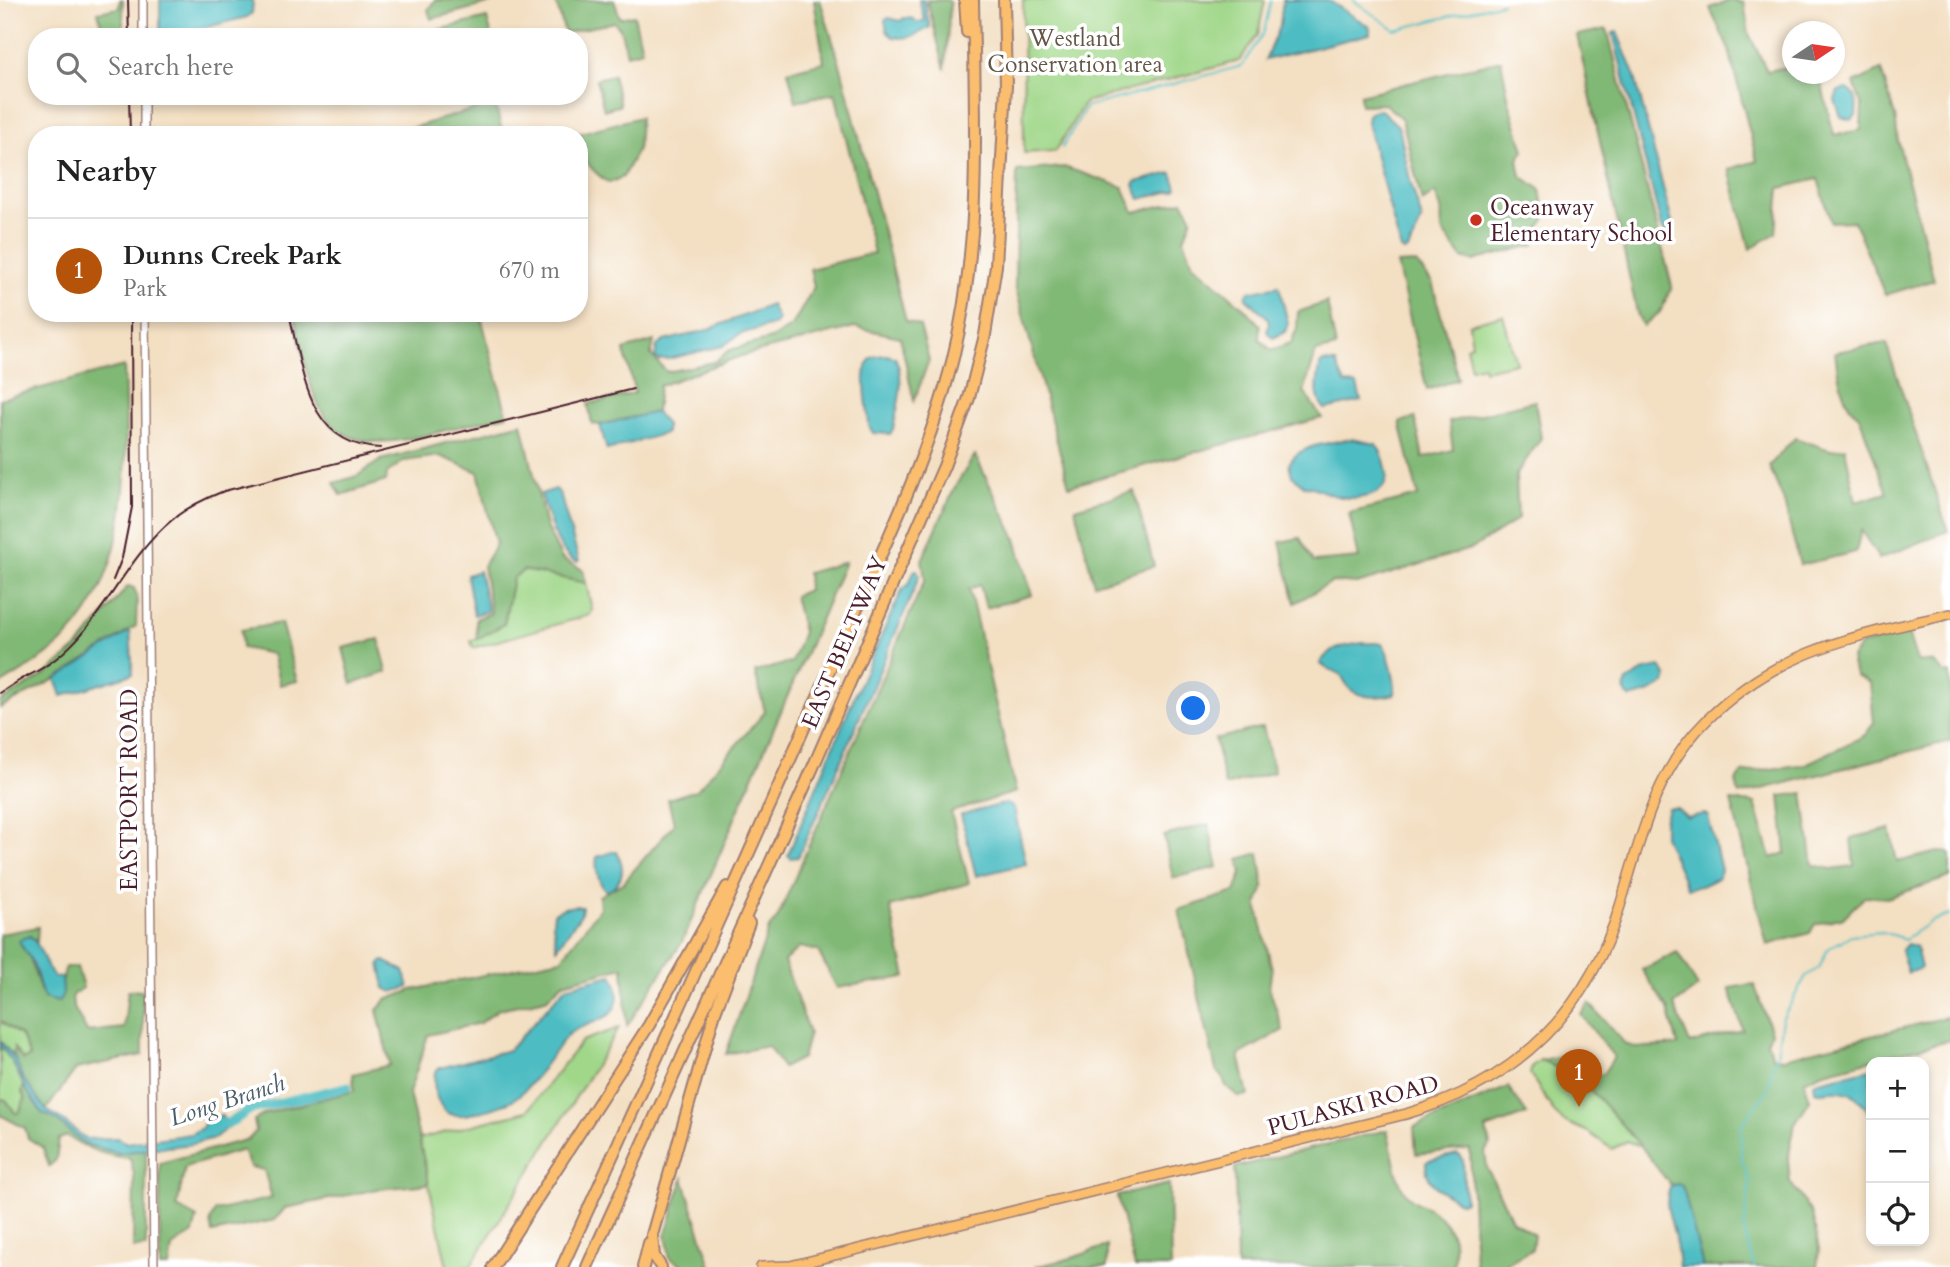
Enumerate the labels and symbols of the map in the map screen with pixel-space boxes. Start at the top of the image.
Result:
north arrow [1782,21,1845,84]
park label: Westland Conservation area [987,23,1163,80]
place label: Oceanway Elementary School [1490,192,1673,249]
marker: Oceanway Elementary School [1468,212,1484,228]
street label: EAST BELTWAY [794,550,895,733]
street label: EASTPORT ROAD [114,689,145,891]
your location [1176,691,1210,725]
pin: 1 [1556,1049,1602,1107]
water label: Long Branch [165,1066,290,1135]
street label: PULASKI ROAD [1264,1068,1442,1143]

